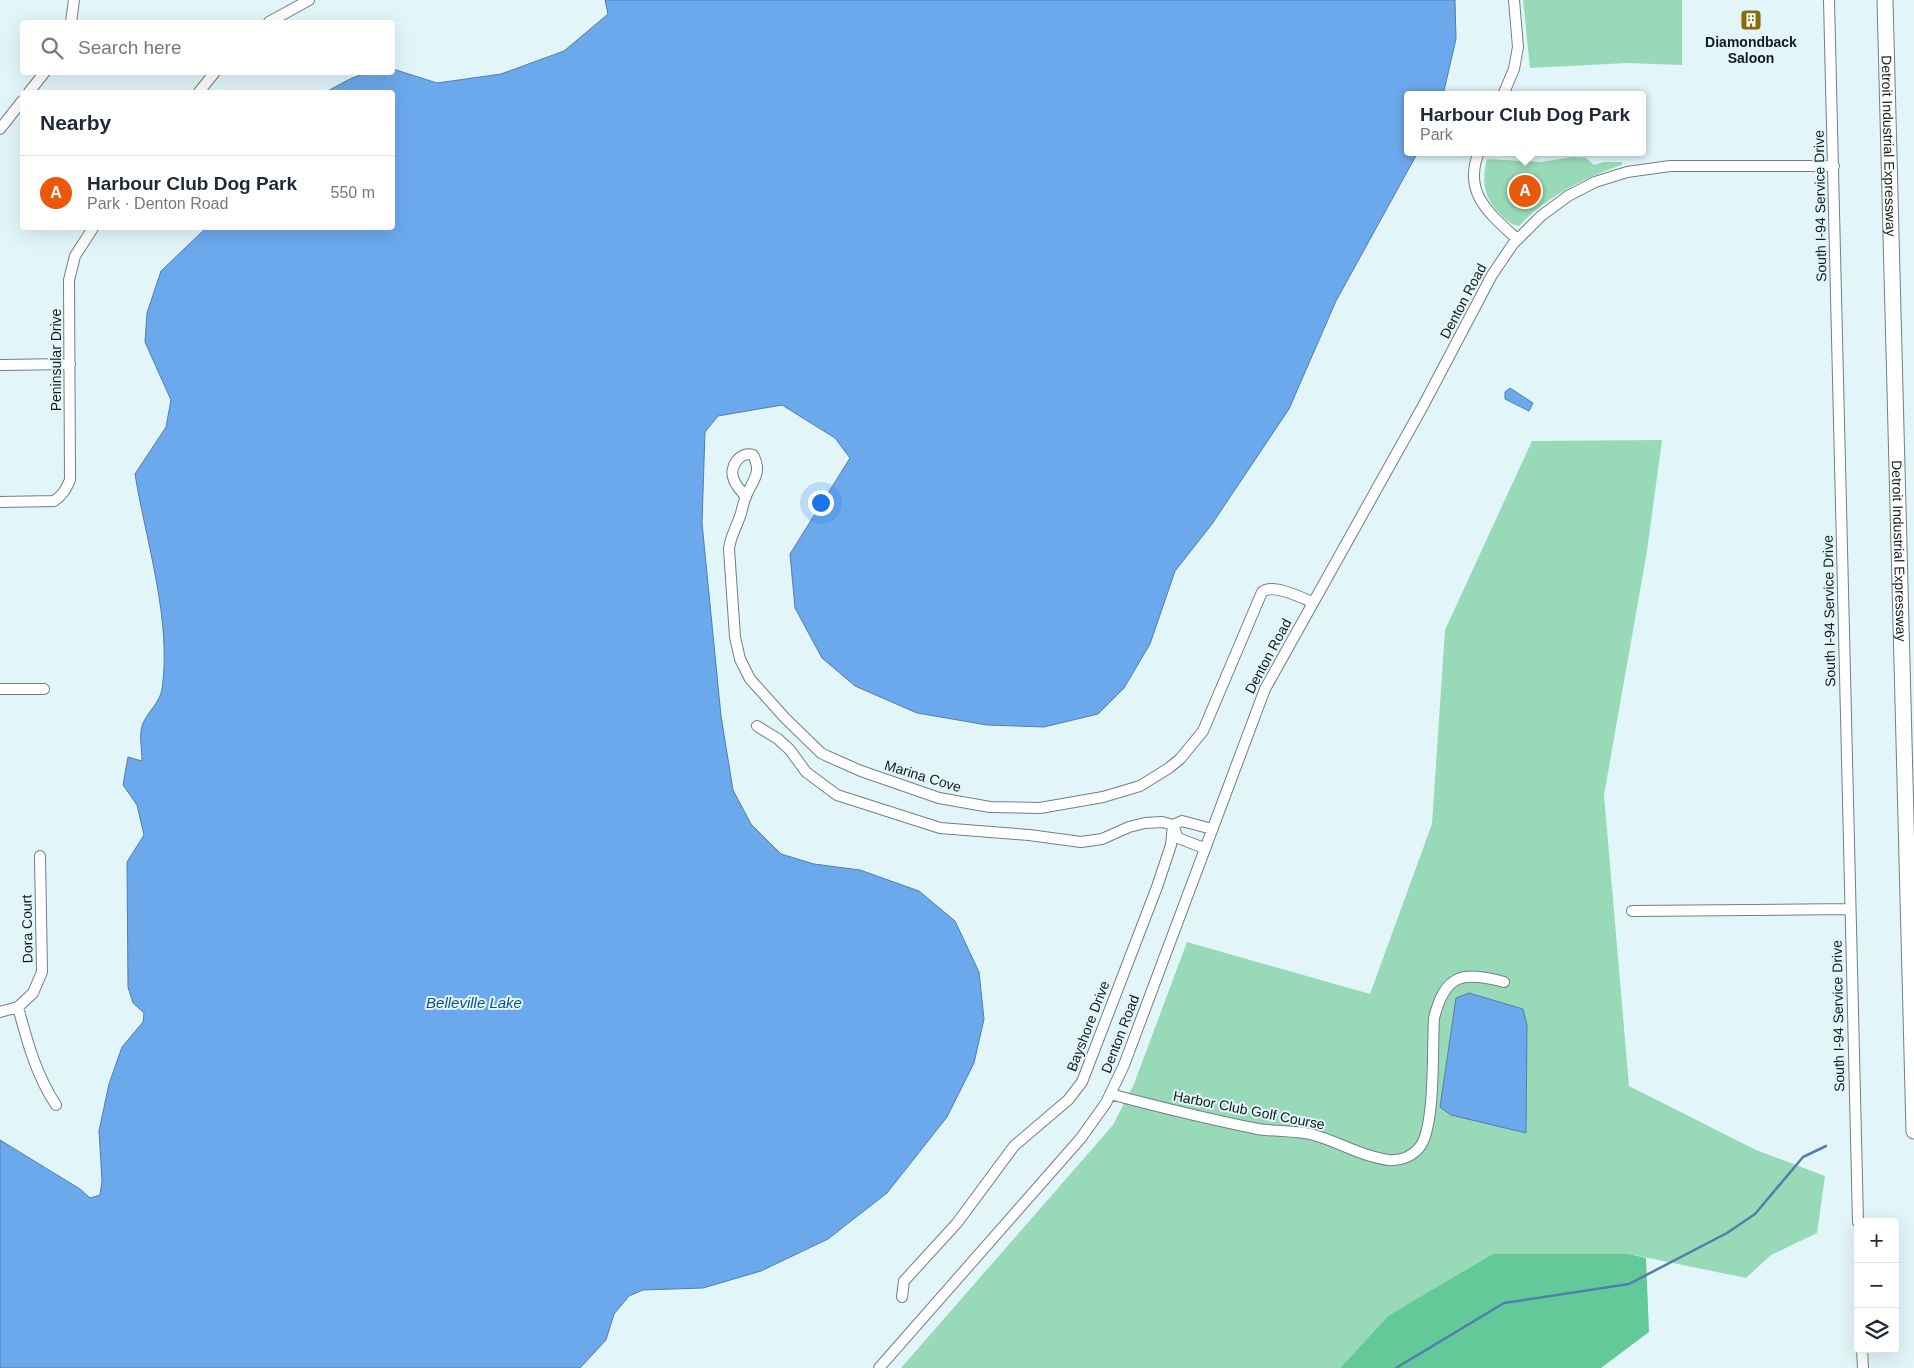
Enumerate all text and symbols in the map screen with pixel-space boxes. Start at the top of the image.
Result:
building icon: Diamondback Saloon [1739,8,1763,32]
search box [20,20,395,75]
icon: search [38,34,66,62]
place label: Diamondback Saloon [1705,34,1797,66]
text: Search here [78,37,182,58]
street label: Detroit Industrial Expressway [1878,55,1899,237]
popup [1404,91,1646,156]
text: Harbour Club Dog Park [1420,104,1630,125]
text: Nearby [40,111,111,134]
text: Park [1420,126,1453,143]
street label: South I-94 Service Drive [1811,130,1829,282]
pin: A [1509,172,1541,210]
text: Harbour Club Dog Park [87,173,297,194]
text: A [50,184,62,201]
text: 550 m [331,184,375,201]
text: Park · Denton Road [87,195,228,212]
street label: Denton Road [1437,261,1489,341]
street label: Peninsular Drive [48,308,64,411]
street label: Detroit Industrial Expressway [1889,460,1909,642]
your location [808,490,834,516]
street label: South I-94 Service Drive [1820,535,1838,687]
street label: Denton Road [1242,616,1294,696]
street label: Marina Cove [883,757,963,795]
street label: Dora Court [18,895,36,963]
street label: South I-94 Service Drive [1829,940,1847,1092]
street label: Bayshore Drive [1063,978,1113,1074]
street label: Denton Road [1098,993,1142,1075]
water label: Belleville Lake [426,994,522,1011]
street label: Harbor Club Golf Course [1172,1087,1326,1133]
map controls [1854,1218,1899,1353]
button: + [1854,1218,1899,1263]
button: − [1854,1263,1899,1308]
button: layers [1854,1308,1899,1353]

